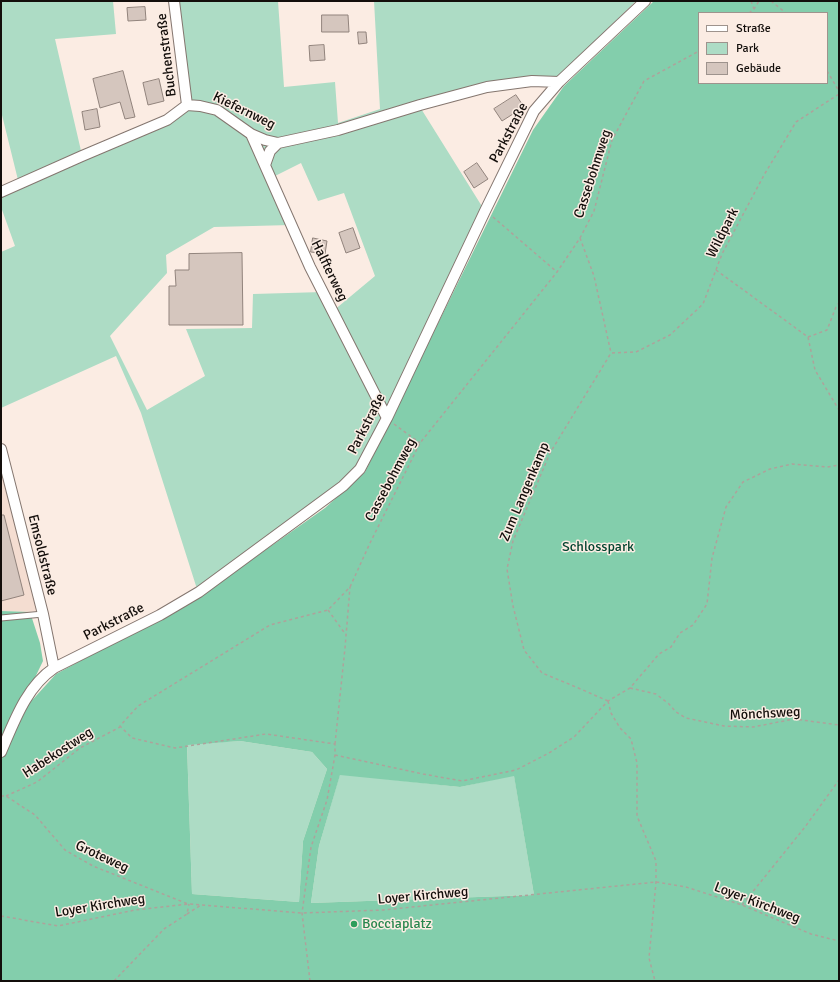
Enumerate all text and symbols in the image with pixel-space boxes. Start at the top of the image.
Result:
street label: Buchenstraße [154,12,180,98]
legend [698,12,828,84]
text: Straße [736,21,771,36]
text: Park [736,41,759,56]
text: Gebäude [736,61,781,76]
street label: Kiefernweg [210,89,278,133]
street label: Parkstraße [486,100,532,166]
street label: Cassebohmweg [571,128,615,220]
street label: Wildpark [703,205,743,261]
street label: Halfterweg [307,237,351,305]
street label: Parkstraße [345,391,389,457]
street label: Cassebohmweg [362,435,420,525]
street label: Zum Langenkamp [497,440,553,544]
street label: Emsoldstraße [24,513,60,597]
park label: Schlosspark [562,539,634,555]
street label: Parkstraße [81,600,147,644]
street label: Mönchsweg [729,704,801,724]
street label: Habekostweg [20,724,96,782]
street label: Groteweg [73,837,131,877]
street label: Loyer Kirchweg [712,879,802,927]
street label: Loyer Kirchweg [377,884,469,908]
street label: Loyer Kirchweg [54,891,146,921]
place label: Bocciaplatz [362,916,432,932]
marker: Bocciaplatz [349,919,359,929]

